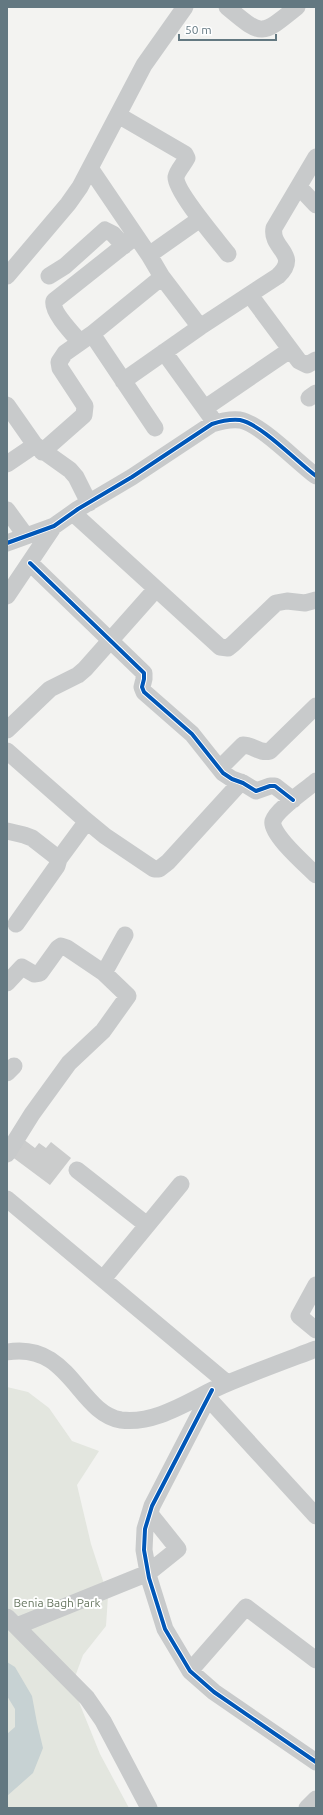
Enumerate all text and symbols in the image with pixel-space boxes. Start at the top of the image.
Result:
scale bar [179,16,276,42]
text: 50 m [185,23,212,36]
park label: Benia Bagh Park [13,1596,101,1609]

